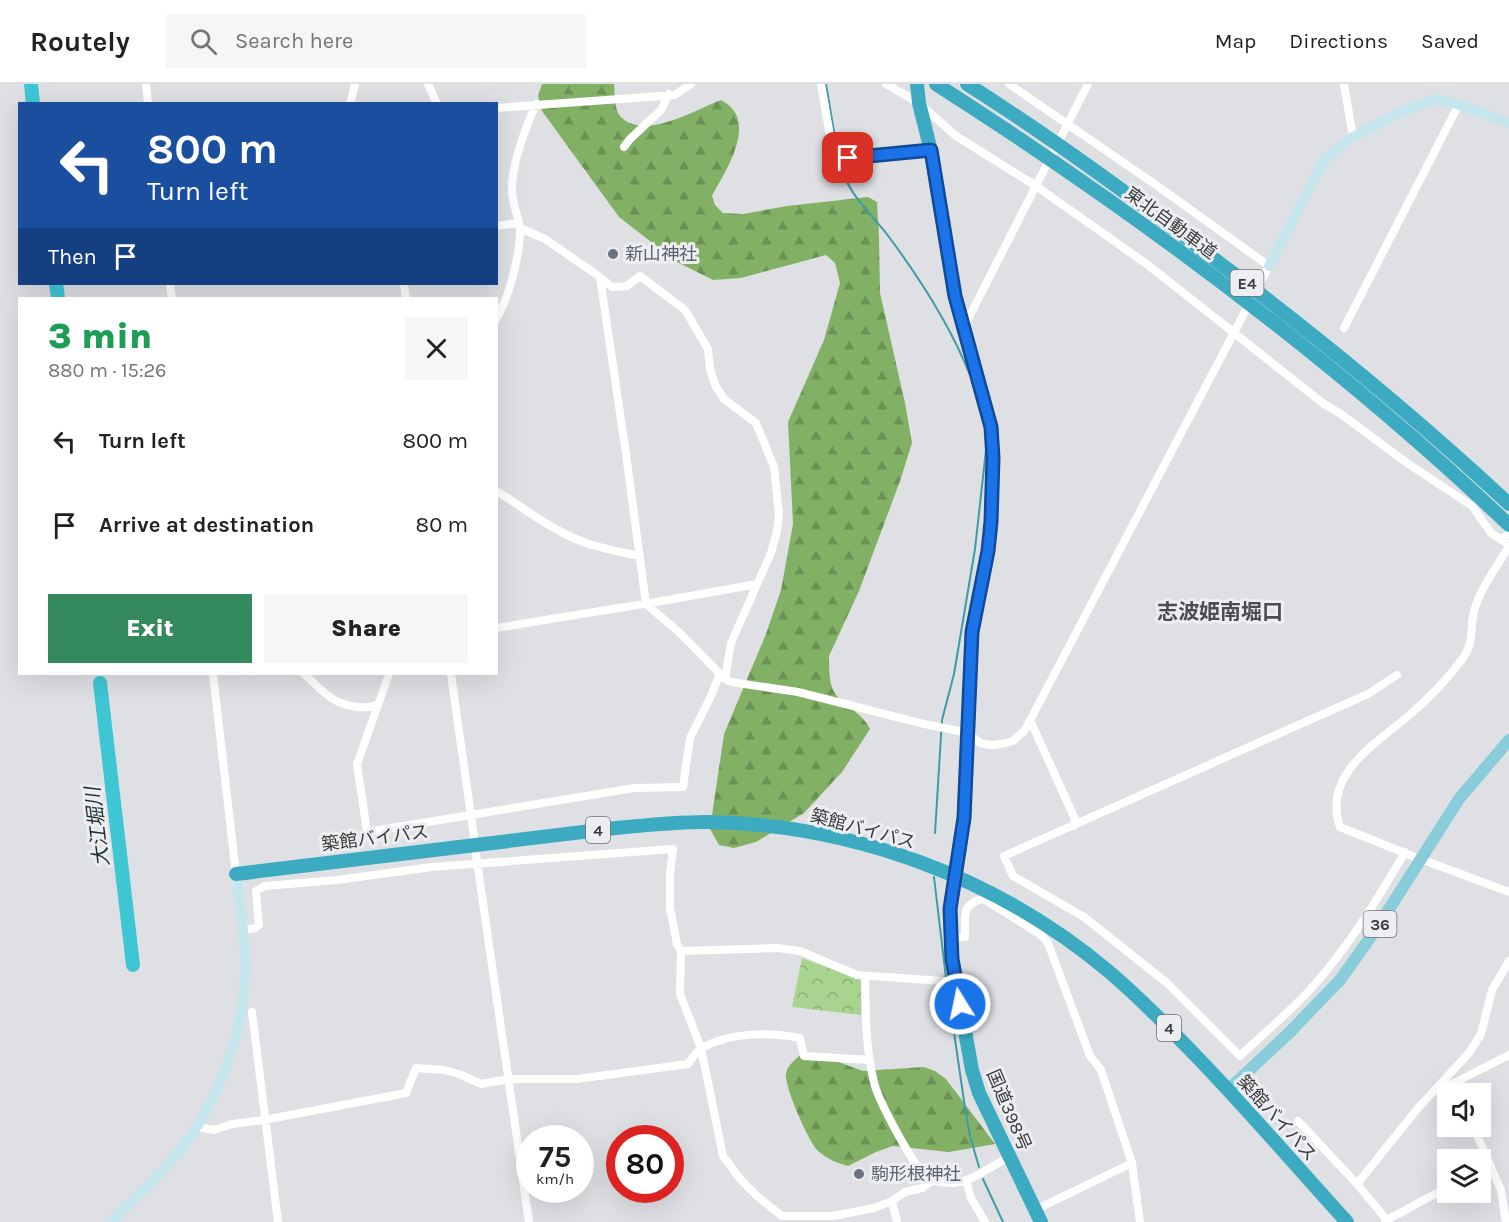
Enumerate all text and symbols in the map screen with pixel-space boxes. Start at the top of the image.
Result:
search box [166,14,586,68]
text: Routely [30,25,130,58]
icon: search [187,25,220,58]
text: Search here [235,28,353,54]
text: Map [1215,29,1256,53]
text: Directions [1289,29,1388,53]
text: Saved [1421,29,1479,53]
text: 800 m [147,124,278,174]
icon: left [48,126,126,204]
pin [822,132,873,183]
icon: arrive [831,141,864,174]
text: Turn left [147,175,248,207]
street label: 東北自動車道 [1121,182,1221,264]
icon: arrive [109,240,142,273]
place label: 新山神社 [625,243,697,265]
text: Then [48,244,97,270]
marker: 新山神社 [606,247,620,261]
road number: E4 [1230,270,1264,296]
text: 3 min [48,315,152,357]
button: close [405,317,468,380]
text: 880 m · 15:26 [48,359,167,382]
icon: left [48,425,81,458]
text: Turn left [99,428,186,454]
text: 800 m [403,428,468,454]
icon: arrive [48,509,81,542]
text: Arrive at destination [99,512,314,538]
text: 80 m [416,512,468,538]
button: Exit [48,594,252,663]
button: Share [264,594,468,663]
district label: 志波姫南堀口 [1157,600,1283,624]
water label: 大江堀川 [81,784,114,868]
street label: 築館バイパス [808,804,918,854]
road number: 4 [586,817,610,843]
street label: 築館バイパス [320,821,430,855]
road number: 36 [1364,911,1396,937]
position arrow [928,972,992,1036]
road number: 4 [1157,1015,1181,1041]
street label: 国道398号 [982,1066,1036,1154]
street label: 築館バイパス [1233,1071,1321,1165]
map controls [1437,1083,1491,1203]
button: sound [1437,1083,1491,1137]
speed limit sign: 80 [606,1125,684,1203]
text: 75 [539,1139,571,1175]
button: layers [1437,1149,1491,1203]
place label: 駒形根神社 [871,1163,961,1185]
marker: 駒形根神社 [852,1167,866,1181]
text: km/h [536,1170,574,1188]

